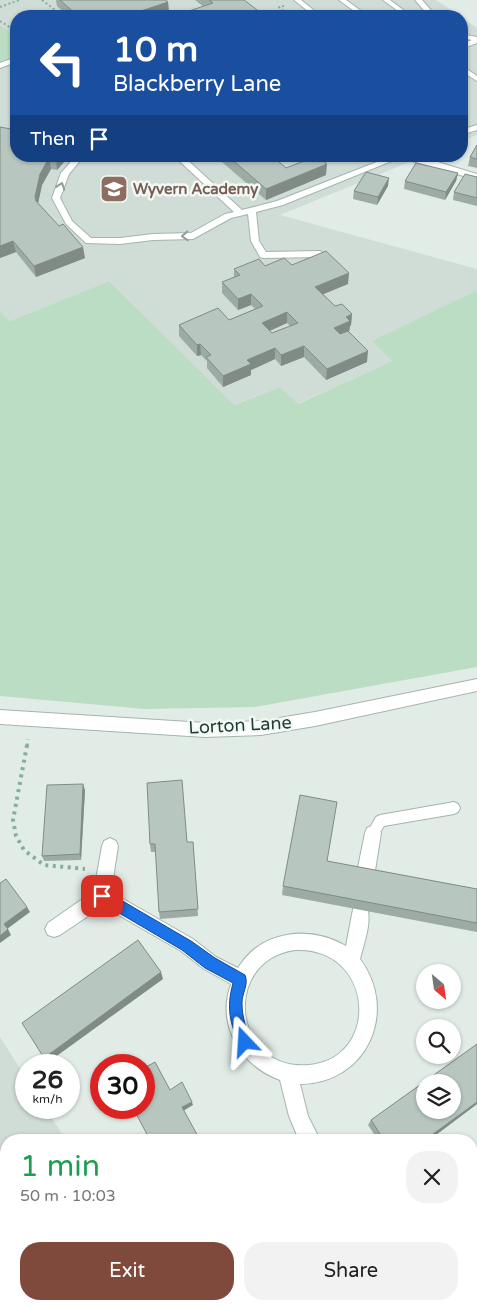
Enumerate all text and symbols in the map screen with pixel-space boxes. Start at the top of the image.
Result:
text: 10 m [113,29,198,71]
icon: left [30,30,95,95]
text: Blackberry Lane [113,71,281,97]
icon: arrive [85,125,113,153]
text: Then [30,128,75,150]
school or university icon: Wyvern Academy [99,174,129,204]
place label: Wyvern Academy [133,180,258,199]
one-way arrow [55,183,65,191]
one-way arrow [180,231,188,242]
street label: Lorton Lane [188,711,292,739]
pin [81,875,123,917]
icon: arrive [88,882,116,910]
north arrow [416,964,461,1009]
map controls [416,964,461,1119]
position arrow [218,1015,270,1067]
button: search [416,1019,461,1064]
speed limit sign: 30 [90,1054,155,1119]
text: 26 [32,1065,63,1095]
button: layers [416,1074,461,1119]
text: km/h [32,1092,63,1106]
text: 1 min [20,1148,100,1185]
button: close [406,1151,458,1203]
text: 50 m · 10:03 [20,1186,116,1206]
button: Exit [20,1242,234,1300]
button: Share [244,1242,458,1300]

